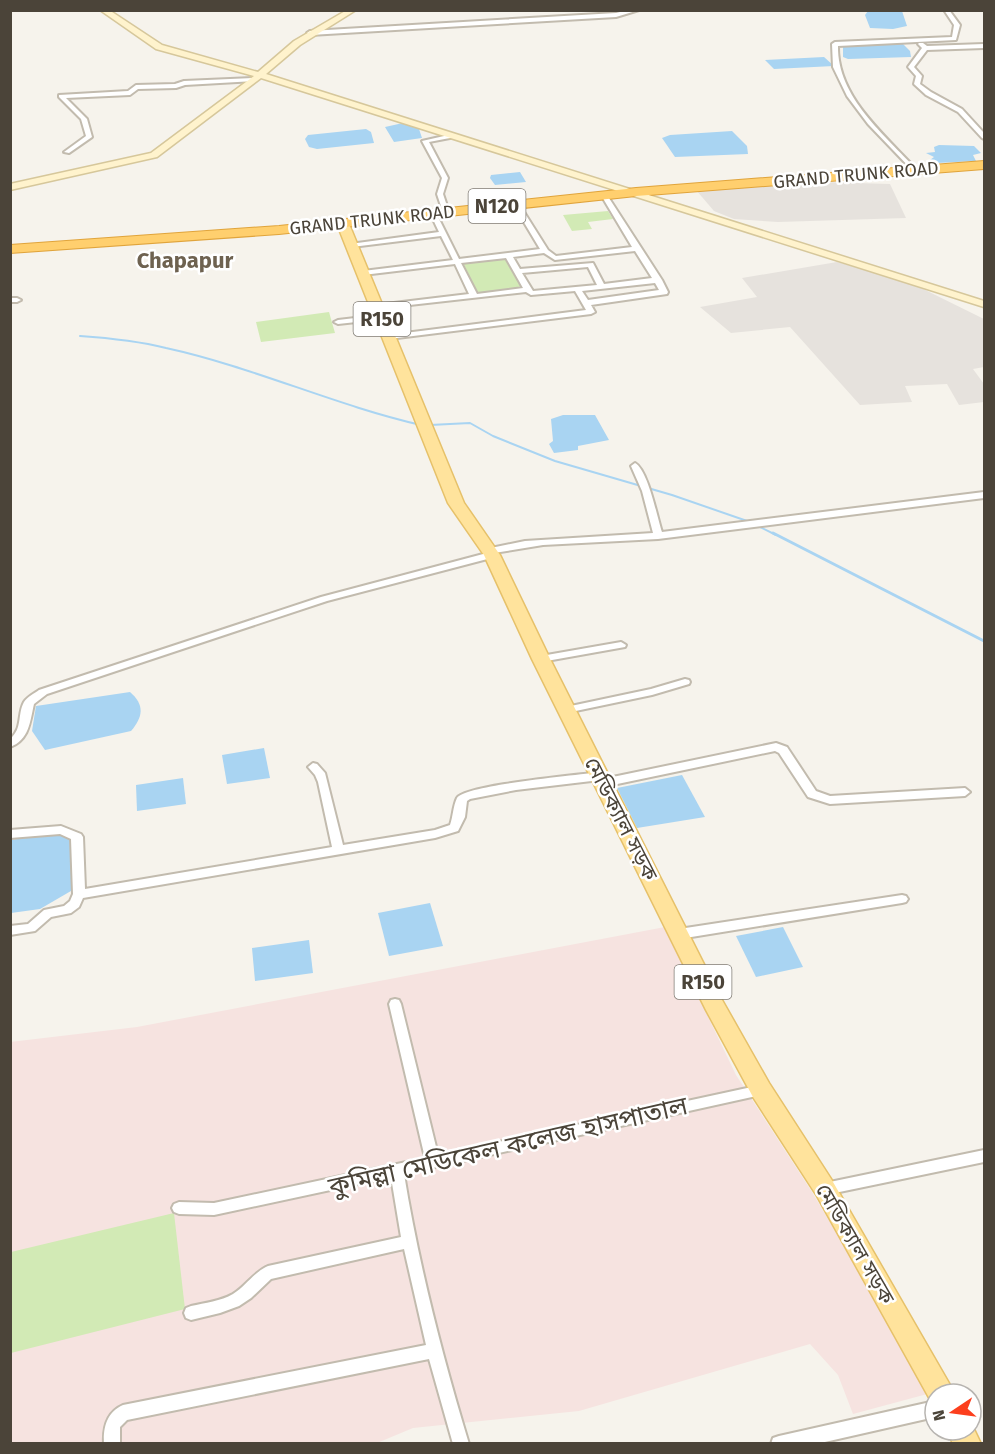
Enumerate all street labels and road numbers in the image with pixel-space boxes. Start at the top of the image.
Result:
street label: GRAND TRUNK ROAD [772,157,940,193]
road number: N120 [468,189,526,223]
street label: GRAND TRUNK ROAD [288,200,456,240]
road number: R150 [354,302,410,336]
street label: মেডিক্যাল সড়ক [579,753,664,886]
road number: R150 [674,965,732,999]
street label: কুমিল্লা মেডিকেল কলেজ হাসপাতাল [325,1090,692,1203]
street label: মেডিক্যাল সড়ক [810,1179,901,1310]

